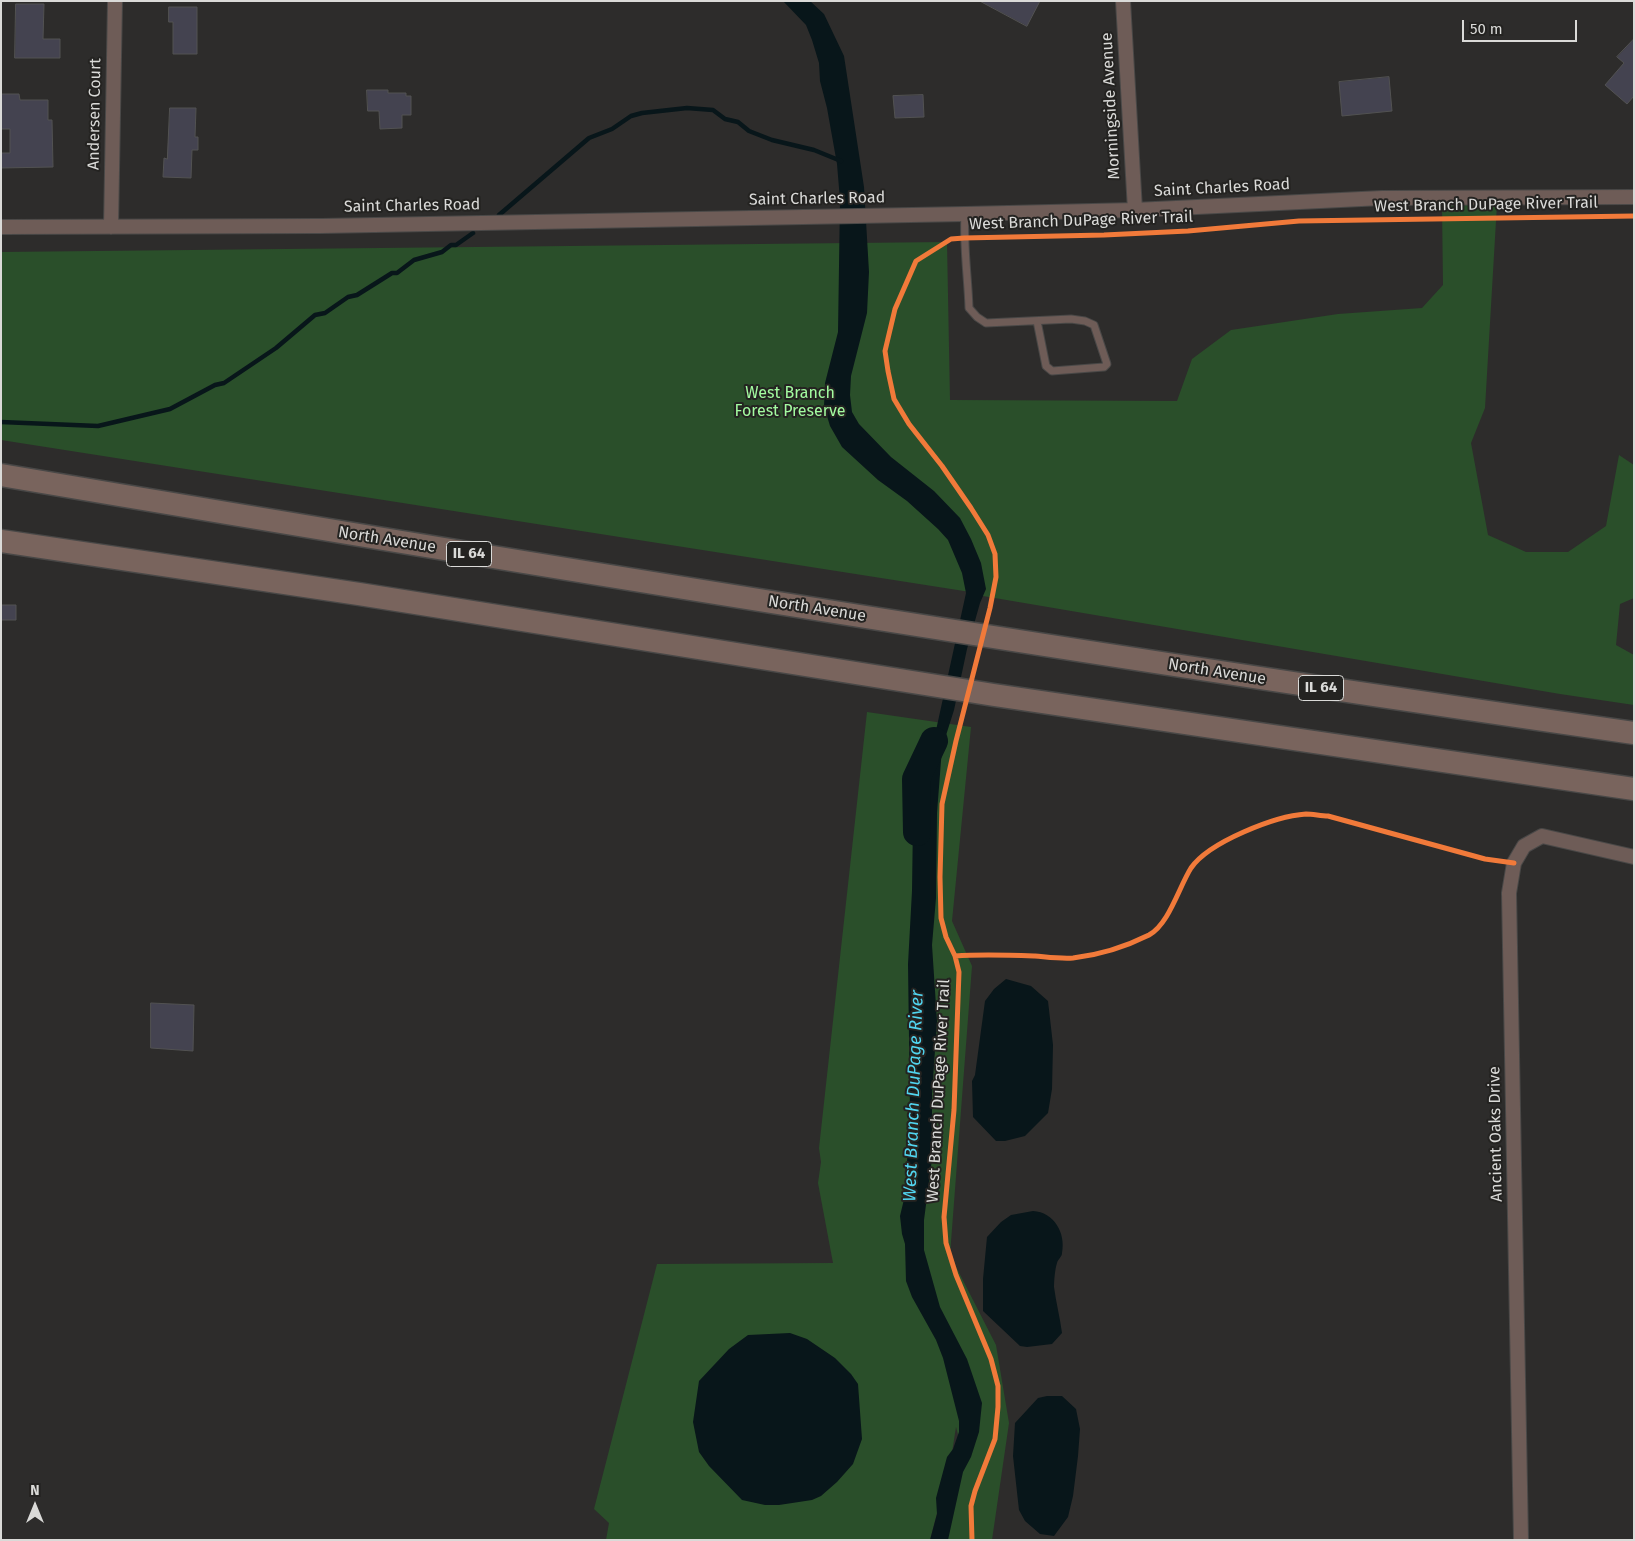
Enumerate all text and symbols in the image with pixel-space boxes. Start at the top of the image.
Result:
scale bar [1465,10,1580,42]
text: 50 m [1470,20,1503,38]
street label: Morningside Avenue [1098,32,1124,180]
street label: Andersen Court [84,58,106,170]
street label: Saint Charles Road [1153,175,1291,201]
street label: Saint Charles Road [749,188,885,210]
street label: West Branch DuPage River Trail [1374,193,1598,217]
street label: Saint Charles Road [344,195,480,217]
street label: West Branch DuPage River Trail [969,207,1193,235]
park label: West Branch Forest Preserve [735,384,845,422]
street label: North Avenue [337,523,437,557]
road number: IL 64 [446,542,492,566]
street label: North Avenue [767,592,867,626]
street label: North Avenue [1167,655,1267,689]
road number: IL 64 [1298,676,1344,700]
street label: West Branch DuPage River Trail [924,979,954,1203]
water label: West Branch DuPage River [900,990,928,1202]
street label: Ancient Oaks Drive [1485,1066,1507,1202]
north arrow [10,1481,60,1531]
text: N [30,1482,40,1499]

